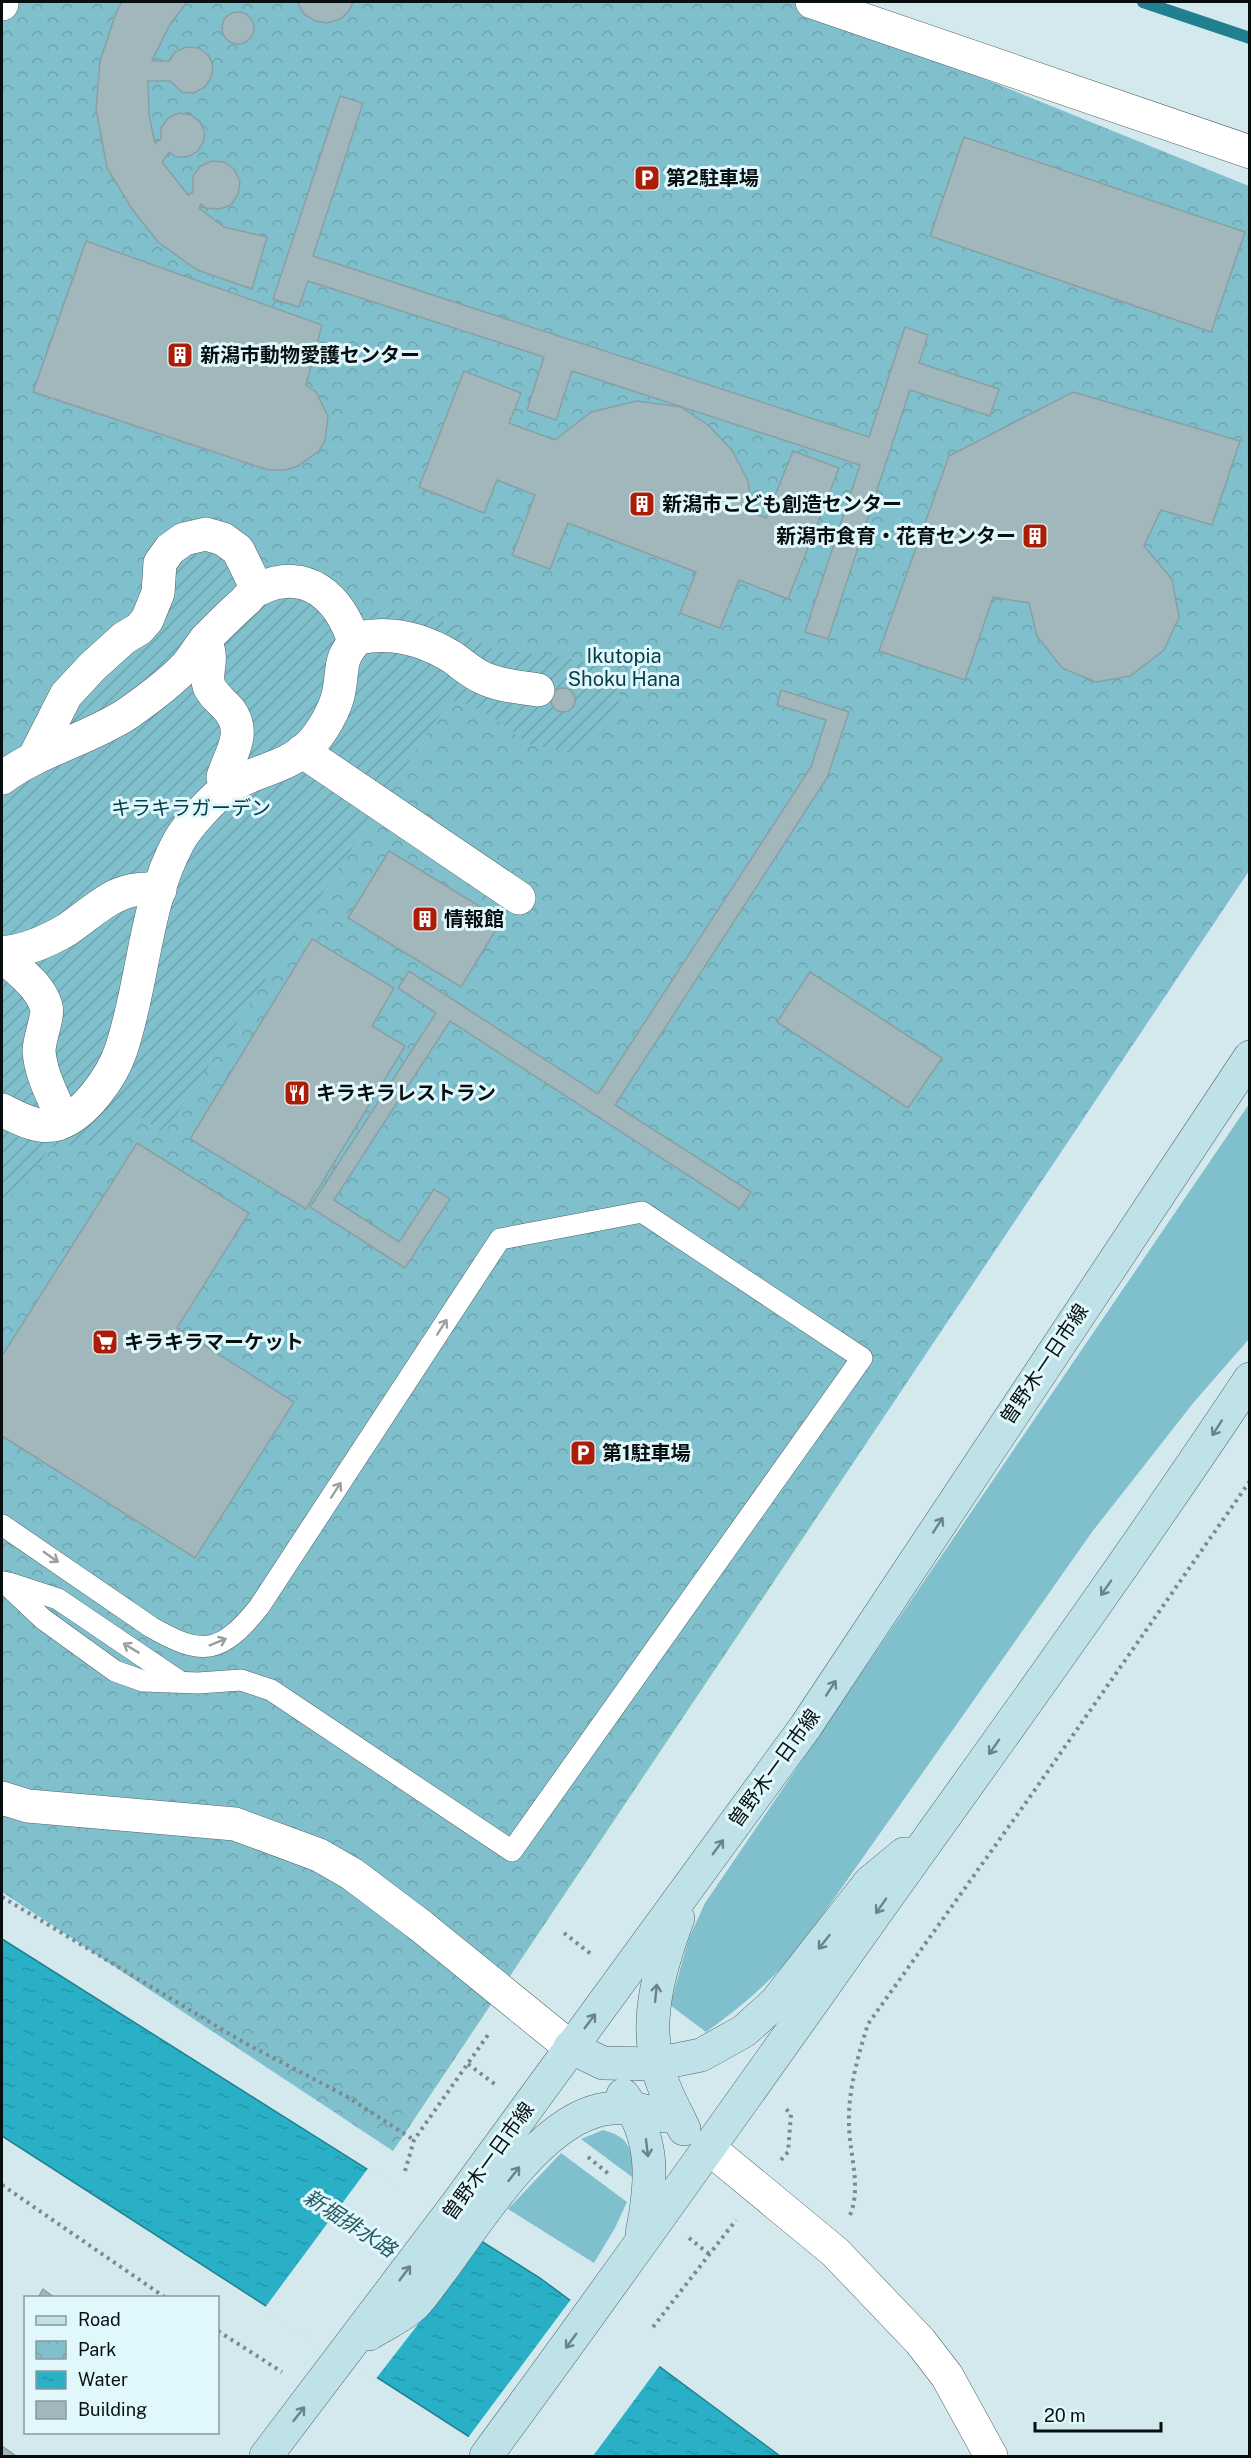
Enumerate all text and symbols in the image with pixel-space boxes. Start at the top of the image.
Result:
parking icon: 第2駐車場 [632,163,662,193]
place label: 第2駐車場 [666,166,759,190]
building icon: 新潟市動物愛護センター [165,340,195,370]
place label: 新潟市動物愛護センター [200,343,420,367]
building icon: 新潟市こども創造センター [627,489,657,519]
place label: 新潟市こども創造センター [662,492,902,516]
building icon: 新潟市食育・花育センター [1020,521,1050,551]
place label: 新潟市食育・花育センター [776,524,1016,548]
park label: Ikutopia Shoku Hana [568,644,680,691]
park label: キラキラガーデン [111,796,271,820]
building icon: 情報館 [410,904,440,934]
place label: 情報館 [444,907,504,931]
restaurant icon: キラキラレストラン [282,1078,312,1108]
place label: キラキラレストラン [316,1081,496,1105]
street label: 曽野木一日市線 [995,1299,1093,1429]
one-way arrow [436,1319,448,1335]
supermarket icon: キラキラマーケット [90,1327,120,1357]
place label: キラキラマーケット [124,1330,304,1354]
one-way arrow [1211,1419,1224,1436]
parking icon: 第1駐車場 [568,1438,598,1468]
place label: 第1駐車場 [602,1441,691,1465]
one-way arrow [330,1482,342,1499]
one-way arrow [932,1517,944,1534]
one-way arrow [42,1551,58,1563]
one-way arrow [1100,1579,1112,1595]
one-way arrow [209,1636,227,1647]
one-way arrow [123,1641,140,1653]
one-way arrow [825,1680,837,1697]
street label: 曽野木一日市線 [723,1704,825,1832]
one-way arrow [988,1739,1000,1755]
one-way arrow [712,1839,724,1855]
one-way arrow [875,1898,887,1914]
one-way arrow [817,1933,830,1949]
one-way arrow [651,1983,662,2003]
one-way arrow [583,2013,596,2029]
street label: 曽野木一日市線 [437,2097,539,2225]
one-way arrow [642,2138,653,2158]
one-way arrow [508,2167,521,2183]
water label: 新堀排水路 [299,2184,403,2263]
one-way arrow [399,2265,412,2281]
legend [24,2296,219,2434]
text: Road [78,2309,121,2330]
one-way arrow [565,2332,577,2348]
text: Park [78,2339,116,2360]
text: Water [78,2369,128,2390]
scale bar [1035,2395,1161,2433]
text: Building [78,2399,147,2420]
text: 20 m [1044,2405,1086,2426]
one-way arrow [293,2406,306,2422]

